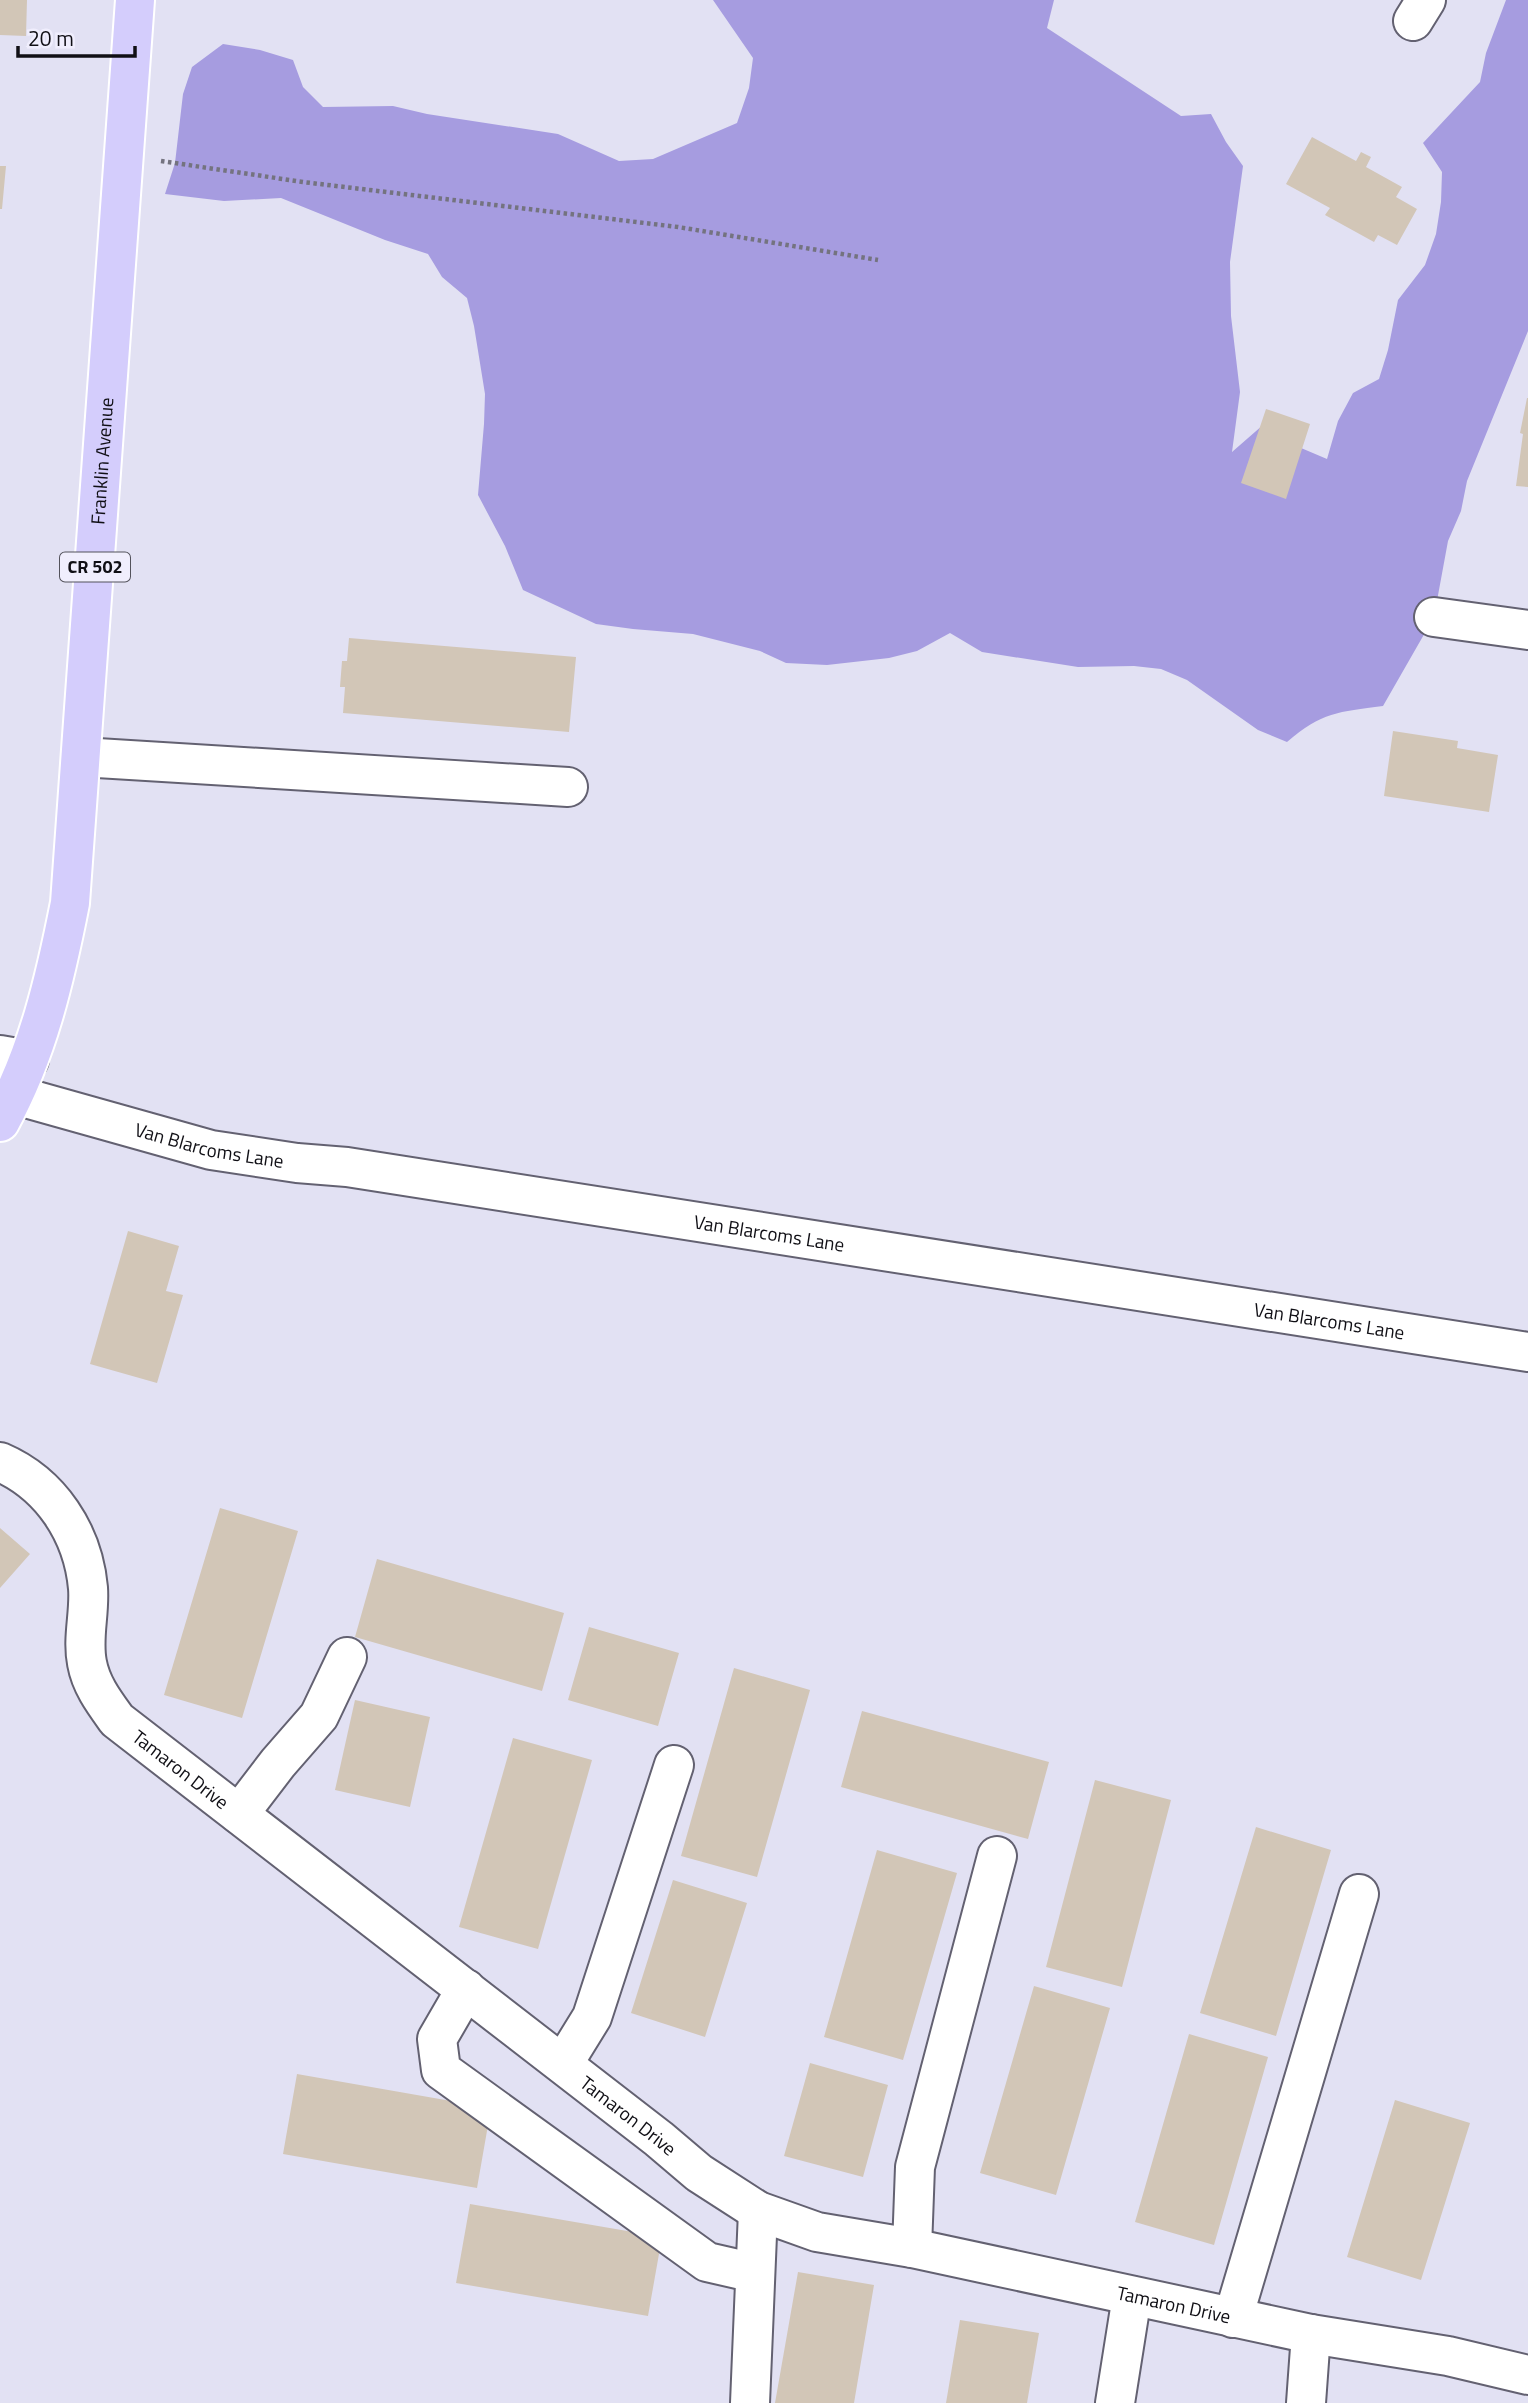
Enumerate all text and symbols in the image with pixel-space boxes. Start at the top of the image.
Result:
scale bar [18,14,135,58]
text: 20 m [28,22,74,54]
street label: Franklin Avenue [82,396,120,526]
road number: CR 502 [60,552,130,582]
street label: Van Blarcoms Lane [132,1114,286,1175]
street label: Van Blarcoms Lane [692,1207,847,1259]
street label: Van Blarcoms Lane [1252,1294,1407,1346]
street label: Tamaron Drive [126,1722,236,1816]
street label: Tamaron Drive [574,2068,683,2162]
street label: Tamaron Drive [1114,2278,1234,2330]

